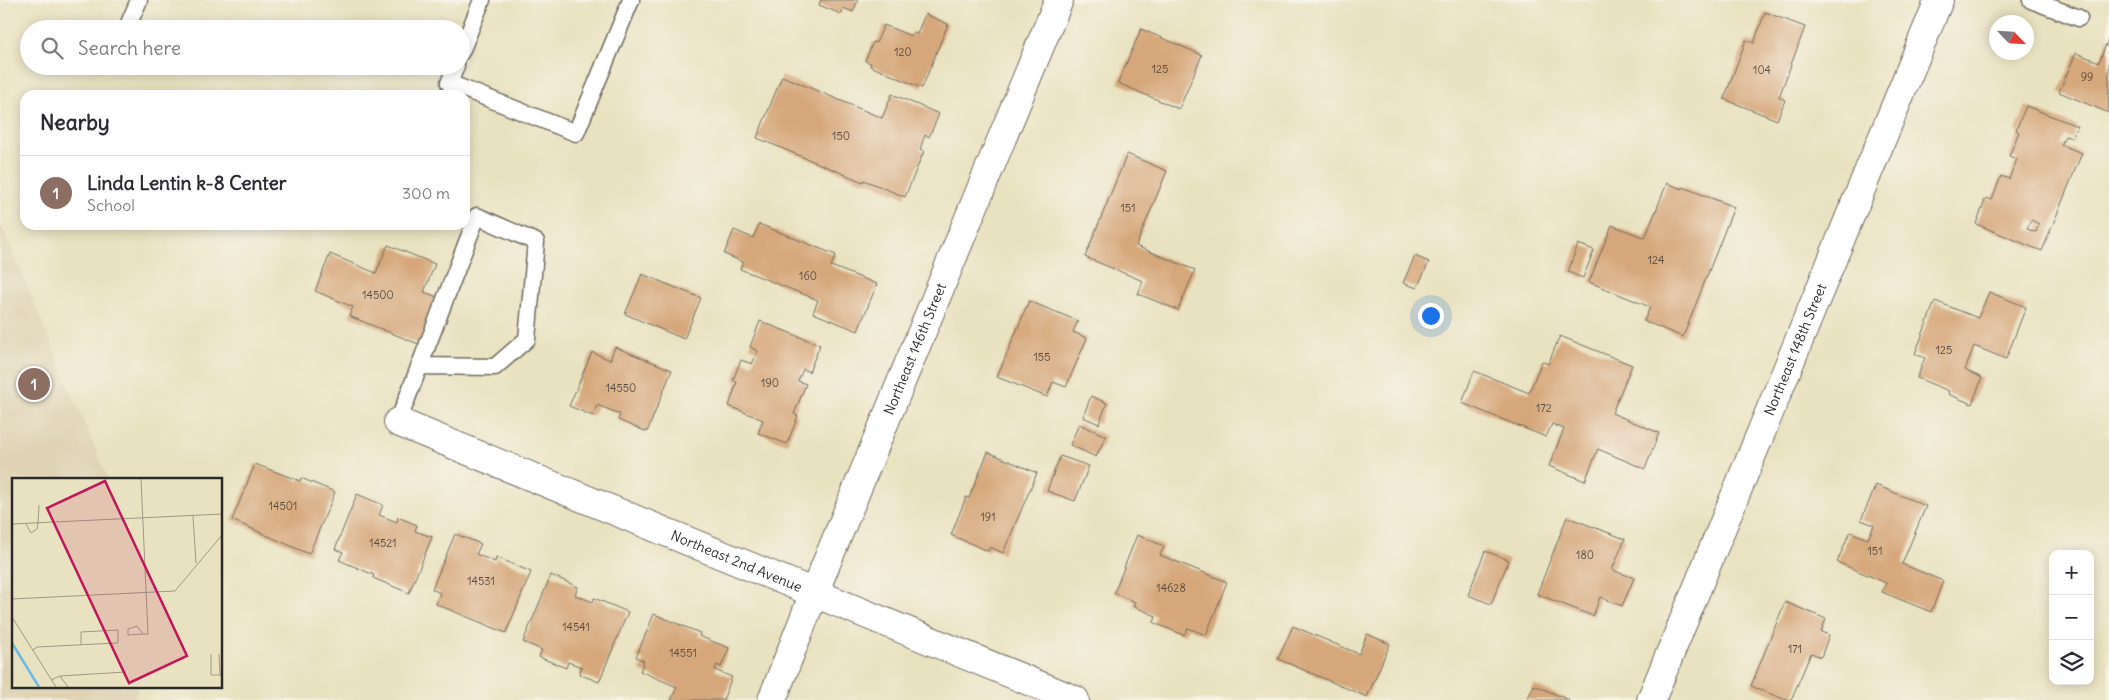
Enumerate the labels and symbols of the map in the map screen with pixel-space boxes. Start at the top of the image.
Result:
north arrow [1989,15,2034,60]
house number: 120 [894,45,912,59]
house number: 125 [1152,62,1168,76]
house number: 104 [1753,63,1771,77]
house number: 99 [2081,70,2093,84]
house number: 150 [832,129,850,143]
house number: 151 [1120,201,1136,215]
house number: 124 [1648,253,1664,267]
house number: 160 [799,269,817,283]
street label: Northeast 146th Street [880,280,950,418]
street label: Northeast 148th Street [1760,281,1830,418]
house number: 14500 [362,288,394,302]
your location [1418,303,1444,329]
house number: 125 [1936,343,1952,357]
house number: 155 [1033,350,1051,364]
pin: 1 [18,365,50,403]
house number: 190 [761,376,779,390]
house number: 14550 [606,381,636,395]
house number: 172 [1536,401,1552,415]
inset map [12,478,222,688]
house number: 14501 [269,499,297,513]
house number: 191 [980,510,996,524]
street label: Northeast 2nd Avenue [668,526,805,596]
house number: 14521 [369,536,397,550]
house number: 151 [1867,544,1883,558]
house number: 180 [1576,548,1594,562]
house number: 14531 [467,574,495,588]
house number: 14628 [1156,581,1186,595]
house number: 14541 [562,620,590,634]
house number: 171 [1788,642,1802,656]
house number: 14551 [669,646,697,660]

